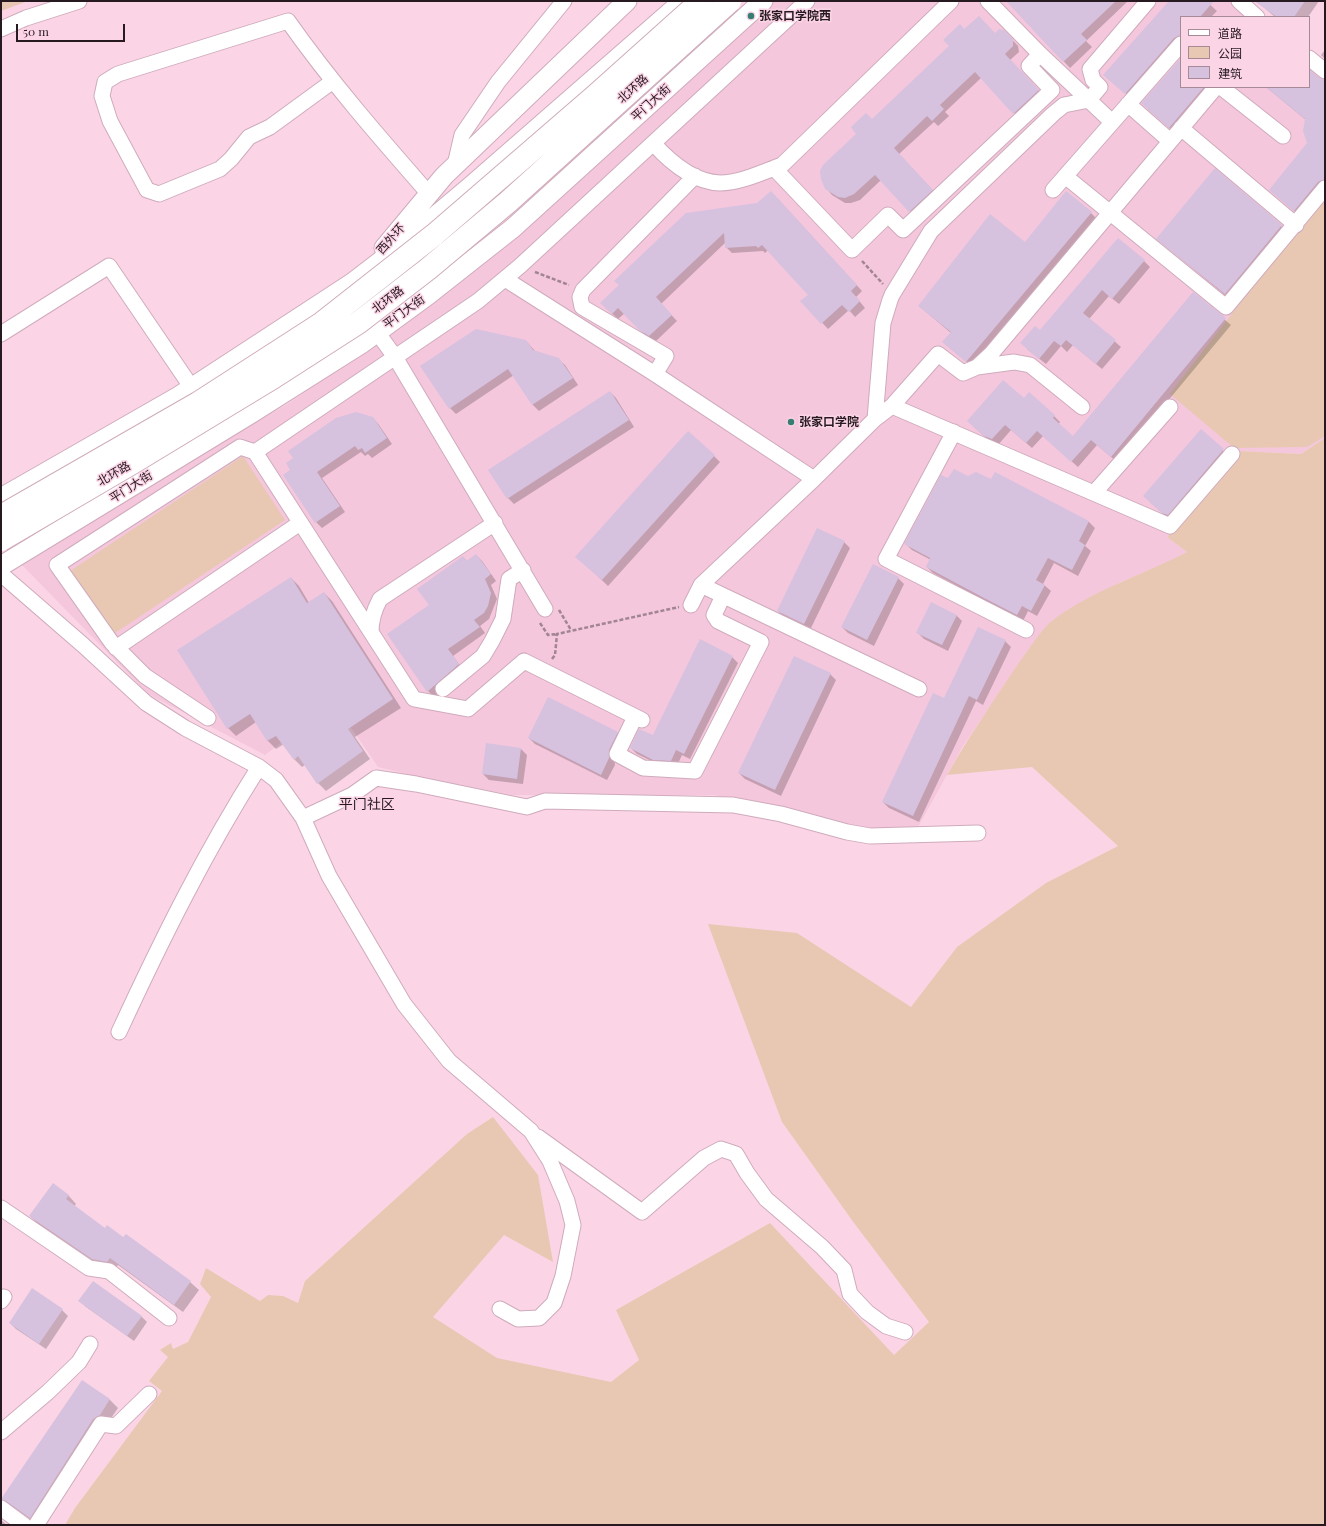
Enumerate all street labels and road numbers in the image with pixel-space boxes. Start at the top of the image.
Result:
street label: 北环路 [615,72,651,106]
street label: 平门大街 [628,82,674,124]
street label: 西外环 [374,221,408,257]
street label: 北环路 [369,283,407,317]
street label: 平门大街 [380,292,428,332]
street label: 北环路 [95,459,133,489]
street label: 平门大街 [107,468,155,506]

